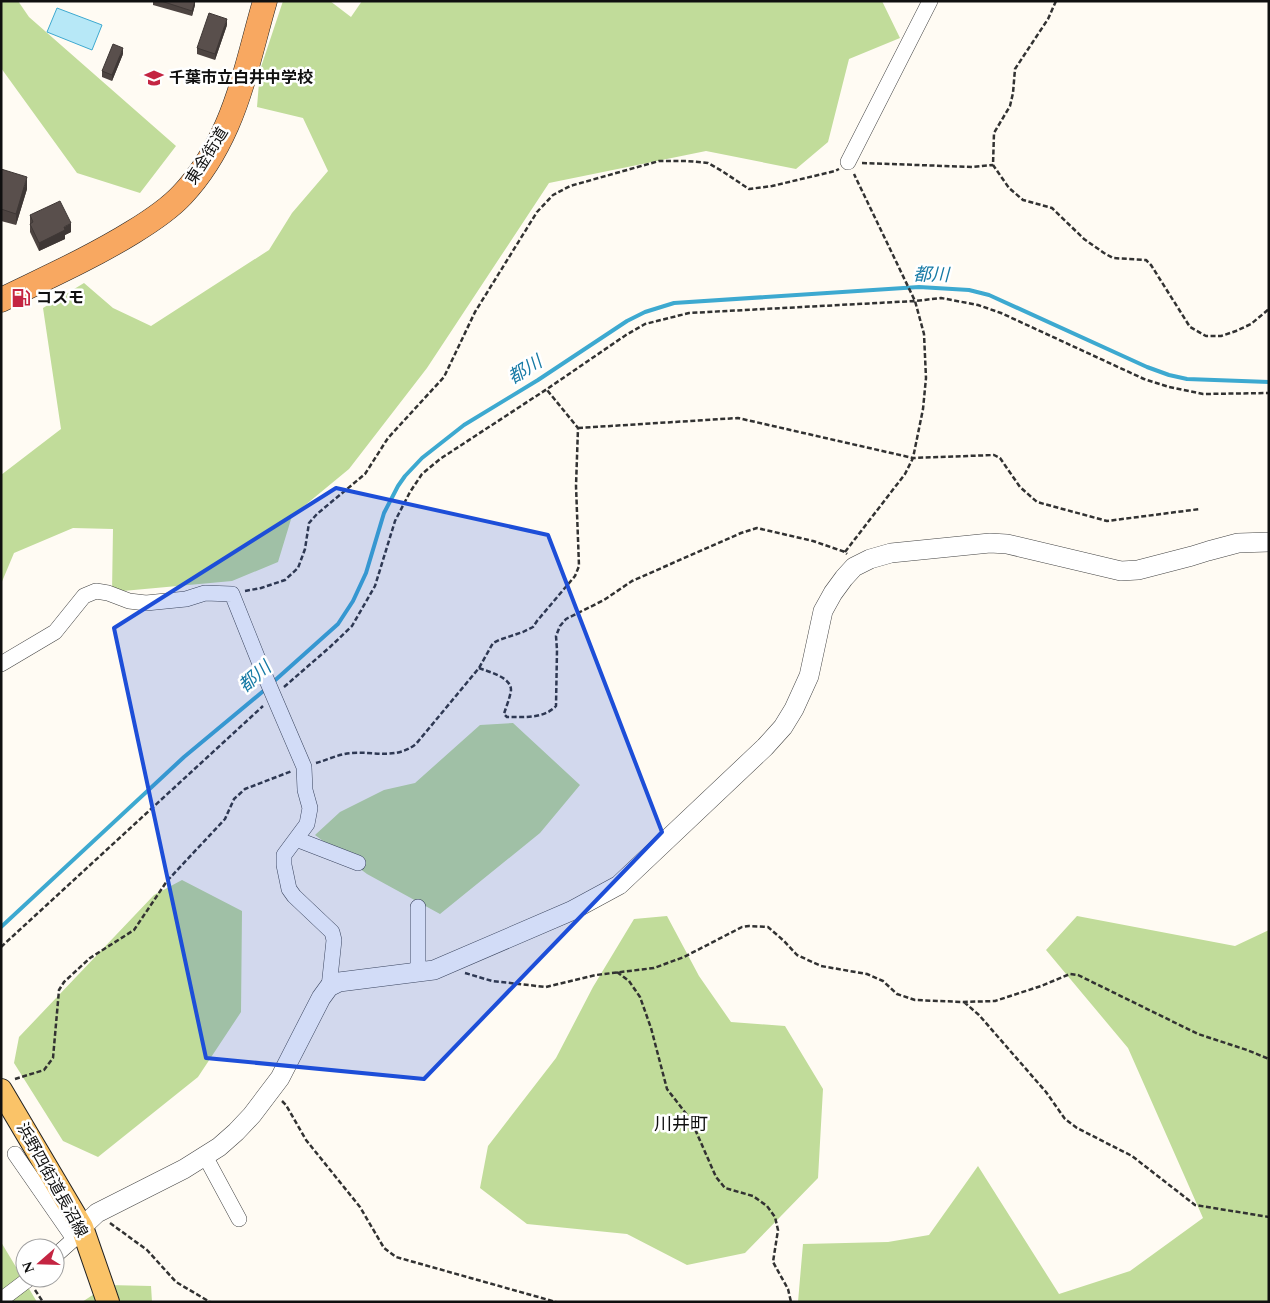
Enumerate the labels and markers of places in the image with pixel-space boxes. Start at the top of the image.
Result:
place label: 千葉市立白井中学校 [169,66,313,90]
school or university icon: 千葉市立白井中学校 [143,67,165,89]
place label: コスモ [36,286,84,310]
fuel station icon: コスモ [10,287,32,309]

